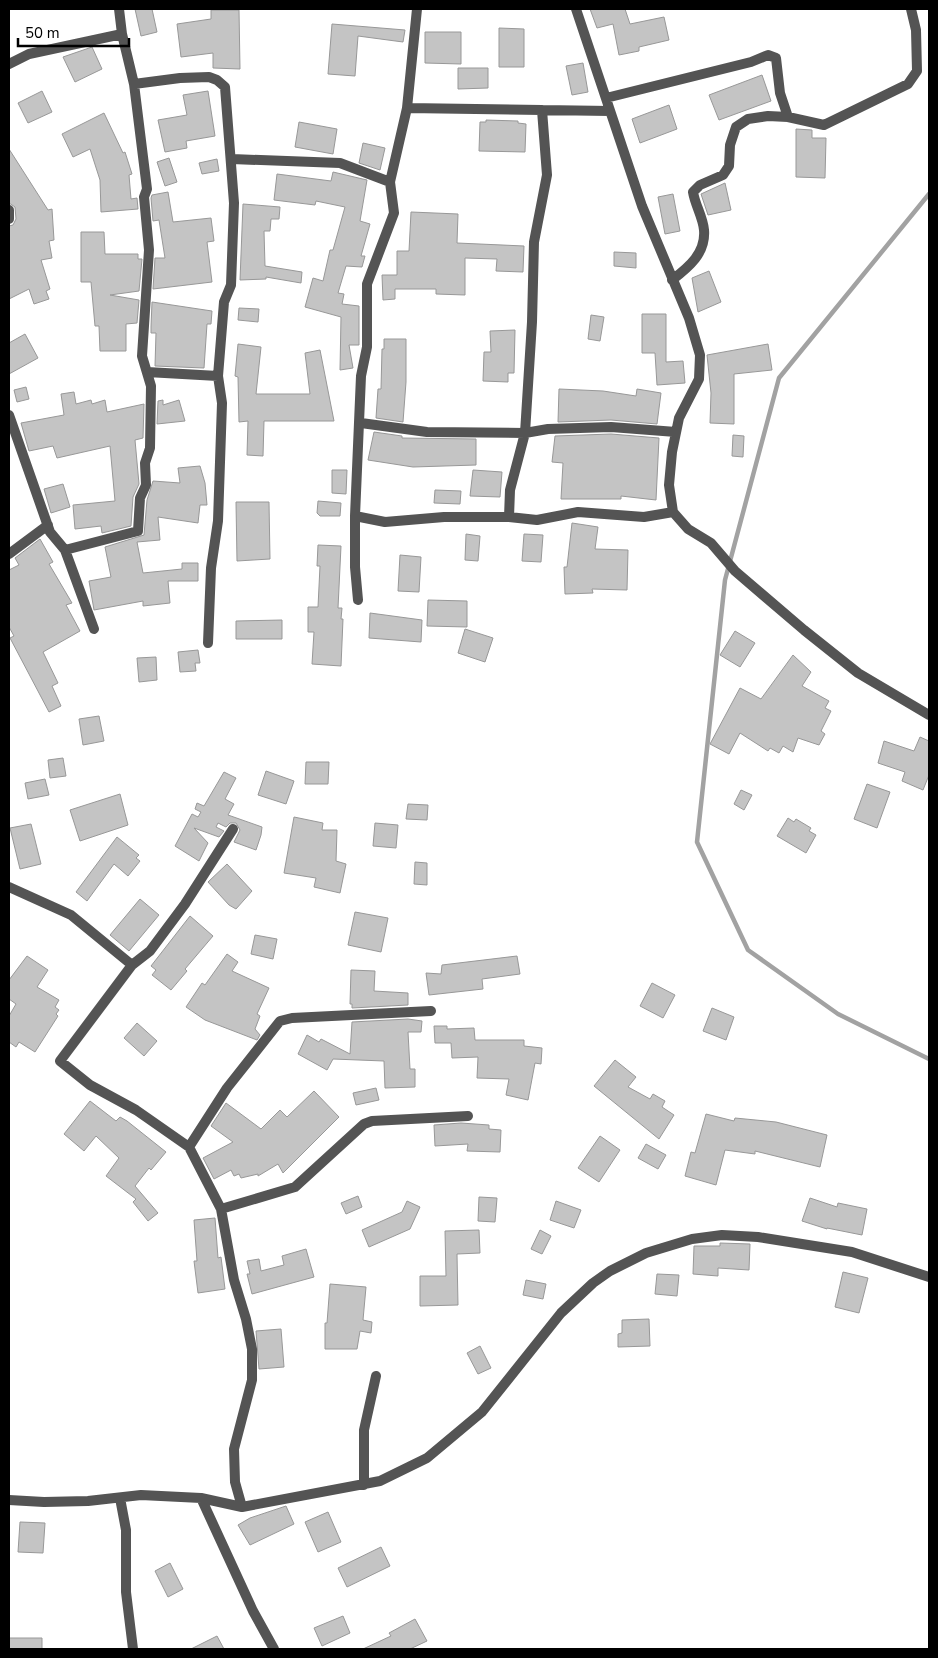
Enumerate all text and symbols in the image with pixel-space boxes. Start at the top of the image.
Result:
scale bar [18,15,129,47]
text: 50 m [25,23,60,43]

